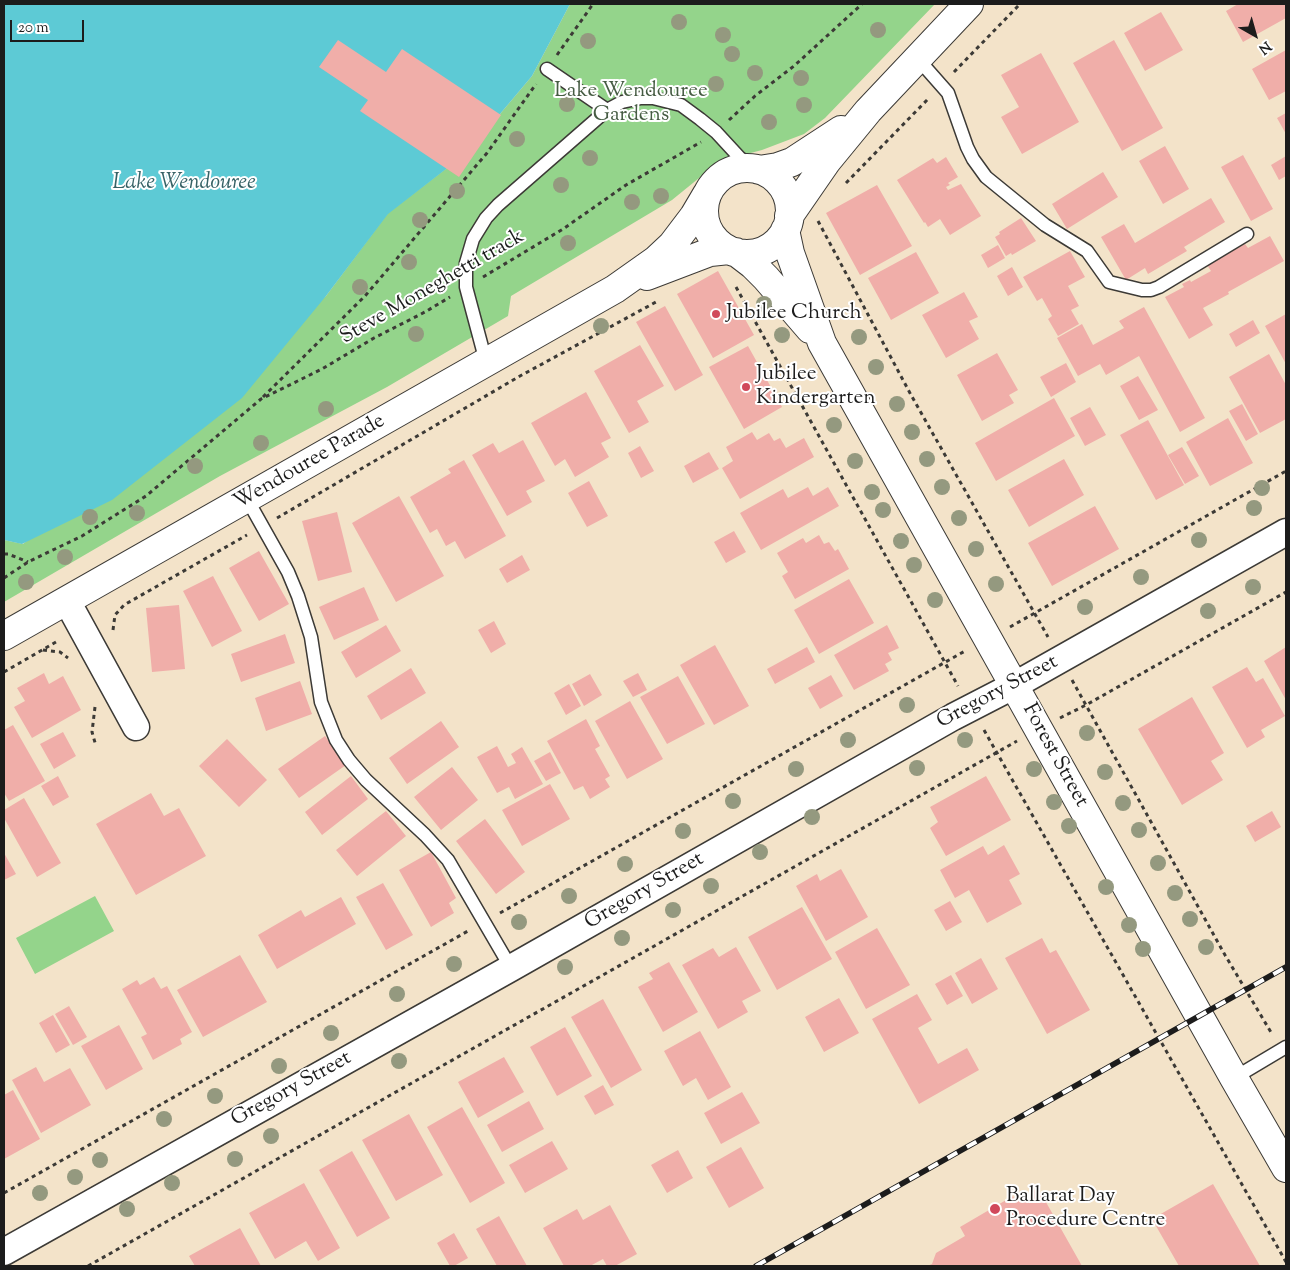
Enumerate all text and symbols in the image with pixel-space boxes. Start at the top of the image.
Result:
scale bar [12,10,86,42]
north arrow [1230,10,1280,60]
text: 20 m [18,18,49,39]
text: N [1254,35,1275,58]
park label: Lake Wendouree Gardens [554,79,708,129]
water label: Lake Wendouree [112,171,256,197]
street label: Steve Moneghetti track [336,225,530,351]
place label: Jubilee Church [726,301,862,327]
marker: Jubilee Church [710,308,722,320]
place label: Jubilee Kindergarten [756,362,876,412]
marker: Jubilee Kindergarten [740,381,752,393]
street label: Wendouree Parade [230,410,390,516]
street label: Gregory Street [933,651,1063,735]
street label: Forest Street [1015,700,1093,812]
street label: Gregory Street [581,848,709,936]
street label: Gregory Street [228,1047,356,1133]
place label: Ballarat Day Procedure Centre [1006,1184,1165,1234]
marker: Ballarat Day Procedure Centre [988,1202,1002,1216]

